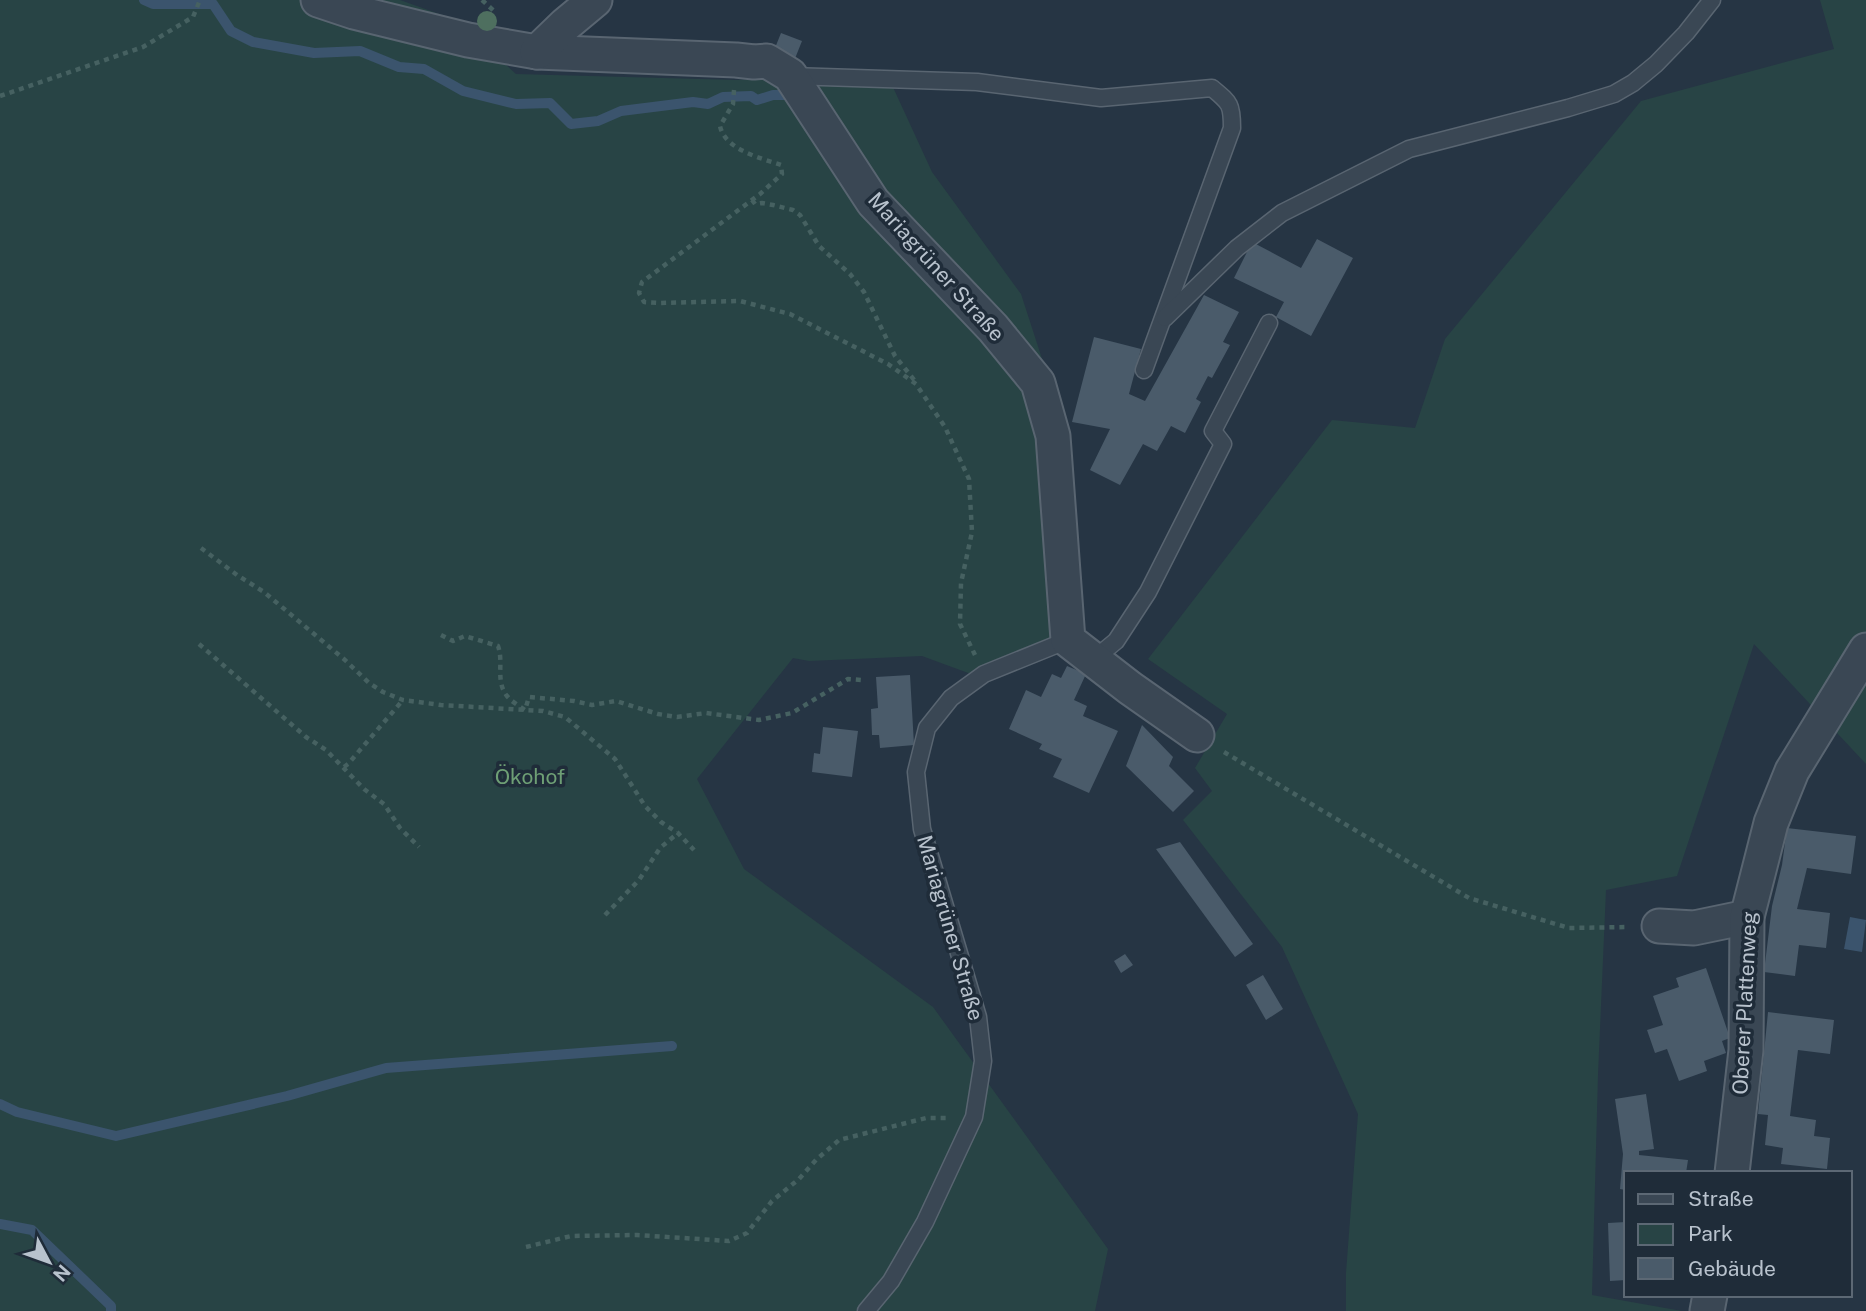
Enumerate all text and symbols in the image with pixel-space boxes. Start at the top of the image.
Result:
street label: Mariagrüner Straße [863,187,1010,346]
park label: Ökohof [495,764,565,789]
street label: Mariagrüner Straße [912,832,989,1023]
street label: Oberer Plattenweg [1727,911,1762,1095]
legend [1624,1171,1852,1297]
text: Straße [1688,1186,1754,1211]
text: Park [1688,1221,1733,1246]
north arrow [14,1227,84,1297]
text: Gebäude [1688,1256,1776,1281]
text: N [49,1260,75,1286]

